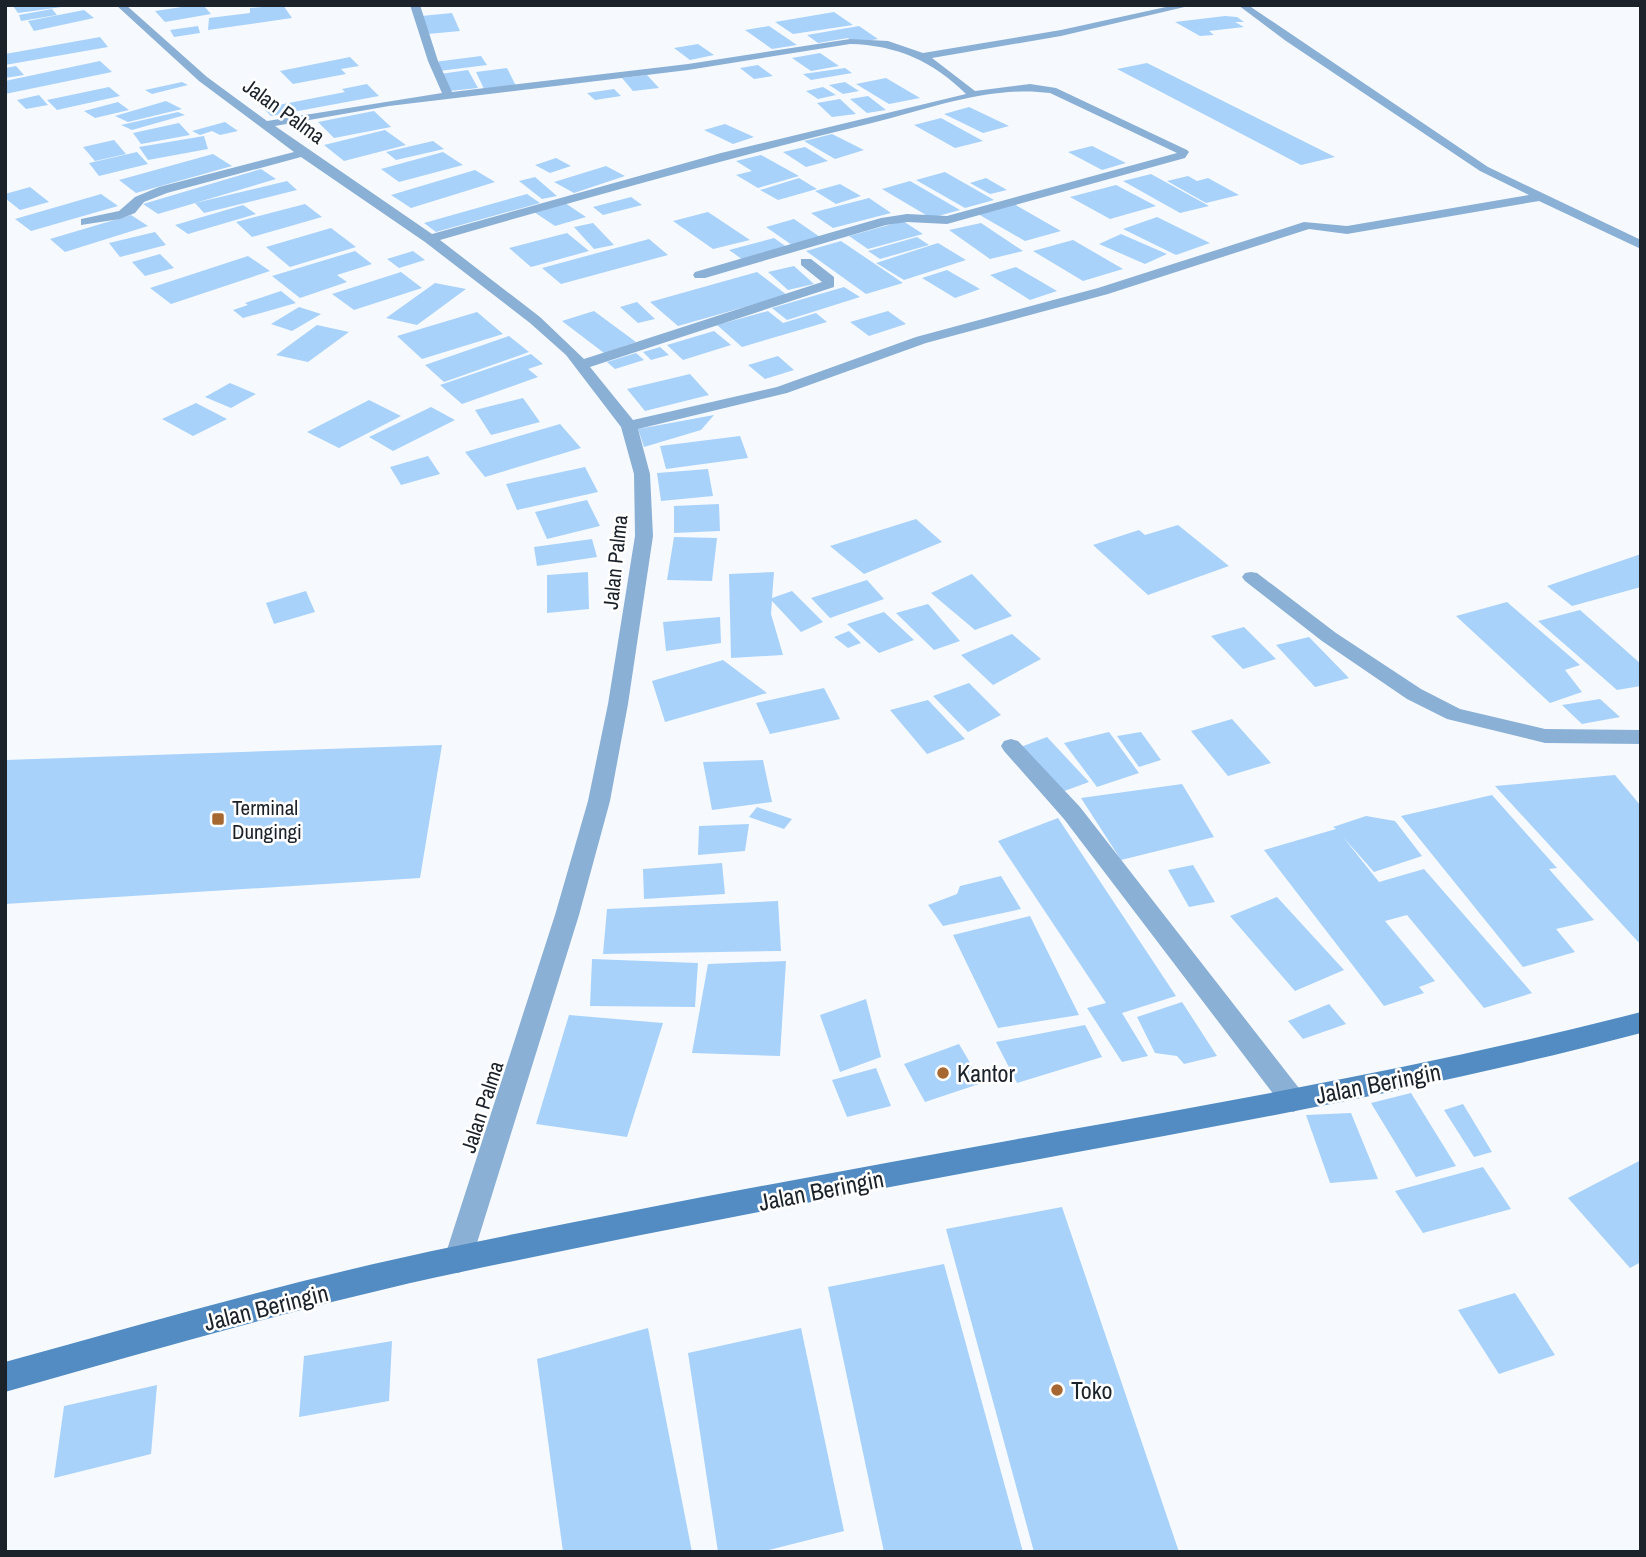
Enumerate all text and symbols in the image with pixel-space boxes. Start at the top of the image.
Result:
street label: Jalan Palma [237,71,331,151]
street label: Jalan Palma [596,513,634,611]
place label: Terminal Dungingi [232,793,302,846]
marker: Terminal Dungingi [210,811,226,827]
street label: Jalan Beringin [1313,1055,1443,1111]
street label: Jalan Palma [454,1057,511,1157]
place label: Kantor [957,1057,1015,1089]
marker: Kantor [935,1065,951,1081]
street label: Jalan Beringin [756,1162,886,1218]
street label: Jalan Beringin [201,1276,331,1338]
place label: Toko [1071,1374,1113,1406]
marker: Toko [1049,1382,1065,1398]

